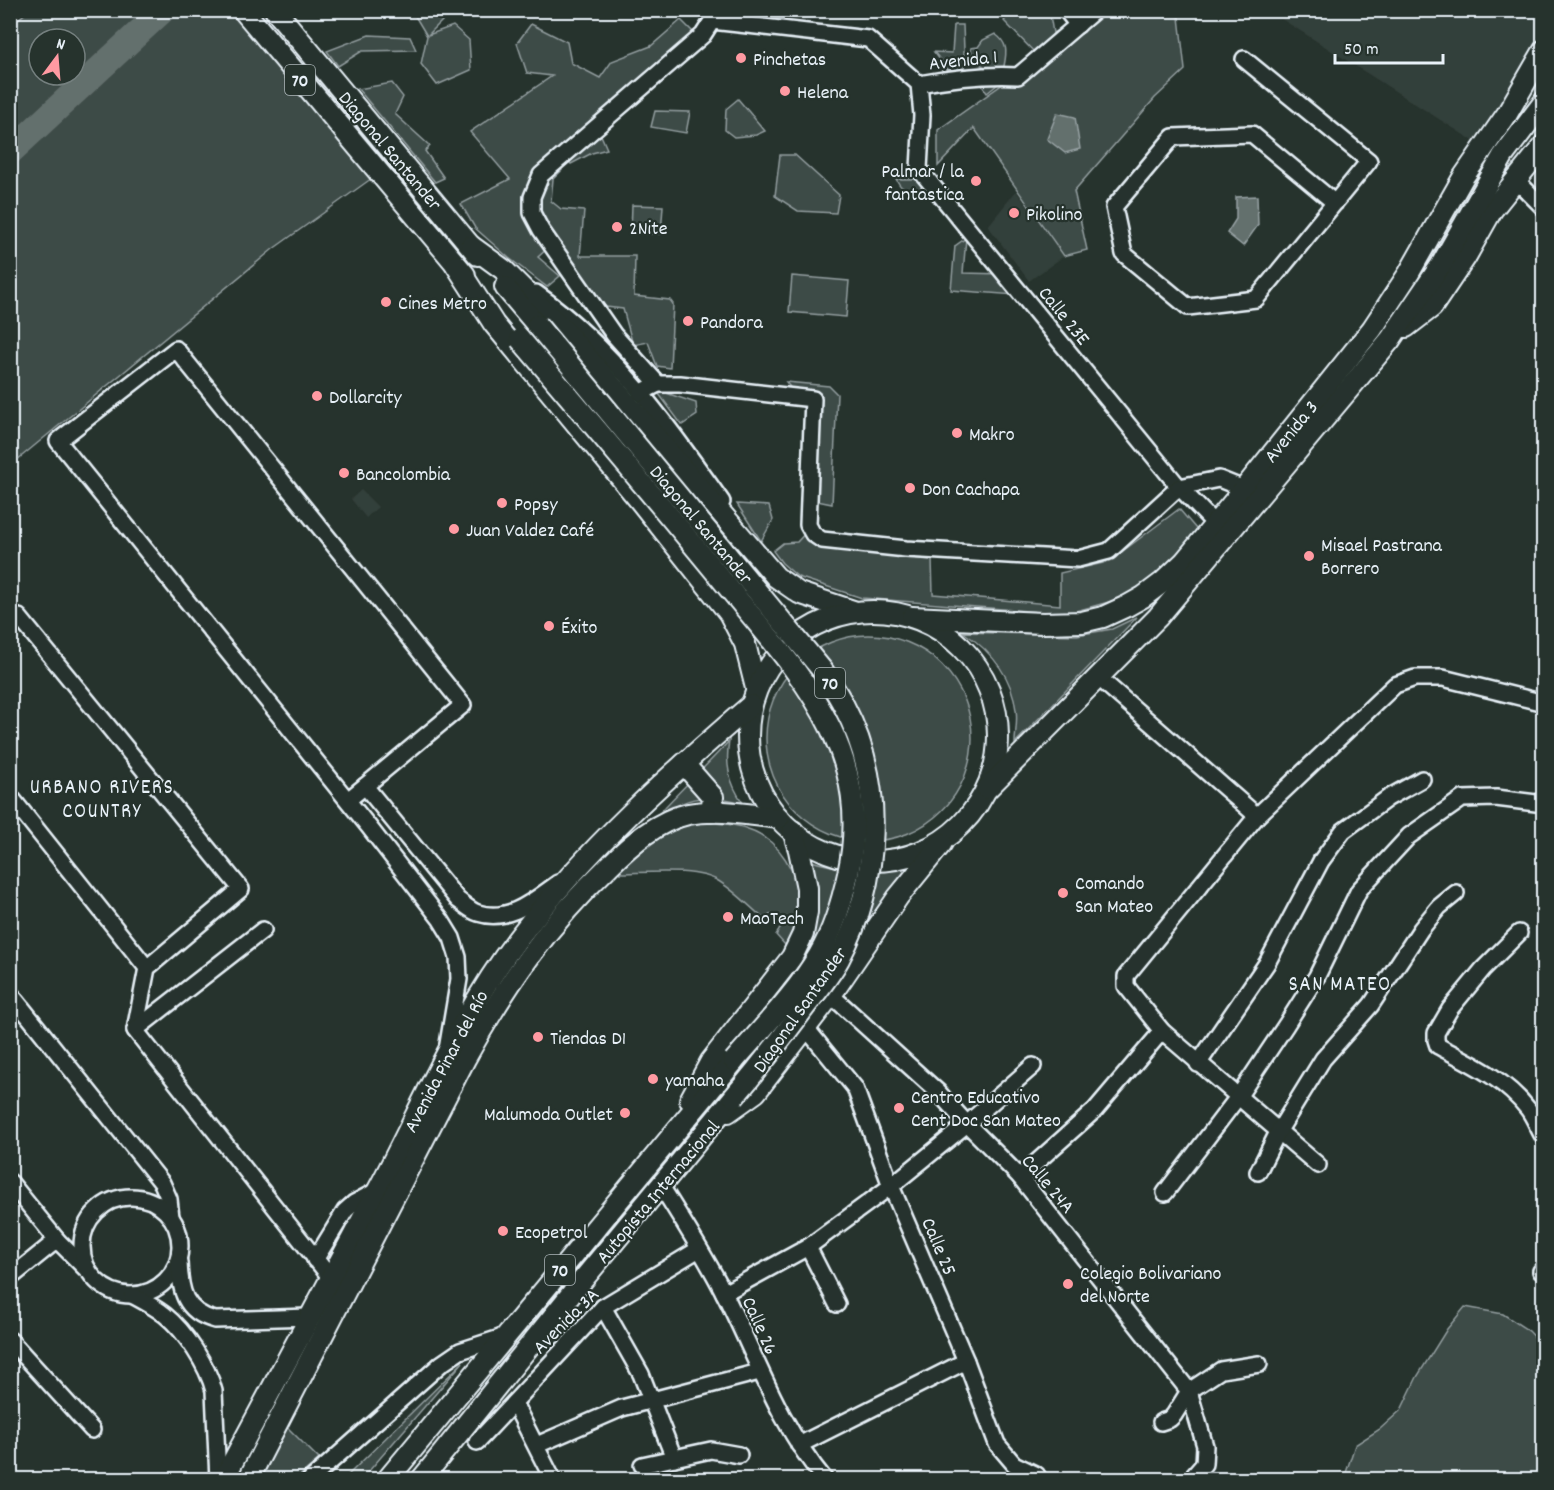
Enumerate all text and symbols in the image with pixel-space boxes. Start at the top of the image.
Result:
north arrow [27,27,87,87]
scale bar [1335,27,1443,65]
text: N [53,33,68,57]
text: 50 m [1344,38,1379,63]
street label: Avenida 1 [928,44,999,79]
place label: Pinchetas [753,47,826,75]
marker: Pinchetas [734,51,748,65]
road number: 70 [285,65,315,95]
place label: Helena [797,80,849,108]
marker: Helena [778,84,792,98]
street label: Diagonal Santander [330,86,447,218]
place label: Palmar / la fantastica [881,159,965,210]
marker: Palmar / la fantastica [969,174,983,188]
place label: Pikolino [1026,202,1083,230]
marker: Pikolino [1007,206,1021,220]
place label: 2Nite [629,216,668,244]
marker: 2Nite [610,220,624,234]
street label: Calle 23E [1030,281,1095,352]
place label: Cines Metro [398,291,487,319]
marker: Cines Metro [379,295,393,309]
place label: Pandora [700,310,763,338]
marker: Pandora [681,314,695,328]
place label: Dollarcity [329,385,403,413]
marker: Dollarcity [310,389,324,403]
street label: Avenida 3 [1258,396,1326,470]
place label: Makro [969,422,1015,450]
marker: Makro [950,426,964,440]
street label: Diagonal Santander [641,460,758,592]
place label: Bancolombia [356,462,451,490]
marker: Bancolombia [337,466,351,480]
place label: Don Cachapa [922,477,1020,505]
marker: Don Cachapa [903,481,917,495]
place label: Popsy [514,492,559,520]
marker: Popsy [495,496,509,510]
place label: Juan Valdez Café [466,518,594,546]
marker: Juan Valdez Café [447,522,461,536]
place label: Misael Pastrana Borrero [1321,533,1443,584]
marker: Misael Pastrana Borrero [1302,549,1316,563]
place label: Éxito [561,615,598,643]
marker: Éxito [542,619,556,633]
road number: 70 [815,668,845,698]
district label: URBANO RIVERS COUNTRY [30,774,174,828]
place label: Comando San Mateo [1075,871,1153,922]
marker: Comando San Mateo [1056,886,1070,900]
place label: MaoTech [740,906,804,934]
marker: MaoTech [721,910,735,924]
street label: Diagonal Santander [748,942,856,1079]
district label: SAN MATEO [1288,971,1392,1001]
street label: Avenida Pinar del Río [398,986,497,1139]
place label: Tiendas D1 [550,1026,626,1054]
marker: Tiendas D1 [531,1030,545,1044]
place label: yamaha [665,1068,725,1096]
marker: yamaha [646,1072,660,1086]
place label: Centro Educativo Cent Doc San Mateo [911,1085,1061,1136]
marker: Centro Educativo Cent Doc San Mateo [892,1101,906,1115]
place label: Malumoda Outlet [484,1102,613,1130]
marker: Malumoda Outlet [618,1106,632,1120]
street label: Autopista Internacional [591,1115,728,1271]
street label: Calle 24A [1013,1149,1080,1221]
street label: Calle 25 [913,1214,962,1280]
place label: Ecopetrol [515,1220,588,1248]
marker: Ecopetrol [496,1224,510,1238]
road number: 70 [545,1255,575,1285]
place label: Colegio Bolivariano del Norte [1080,1261,1221,1312]
marker: Colegio Bolivariano del Norte [1061,1277,1075,1291]
street label: Avenida 3A [527,1282,607,1362]
street label: Calle 26 [733,1293,783,1360]

